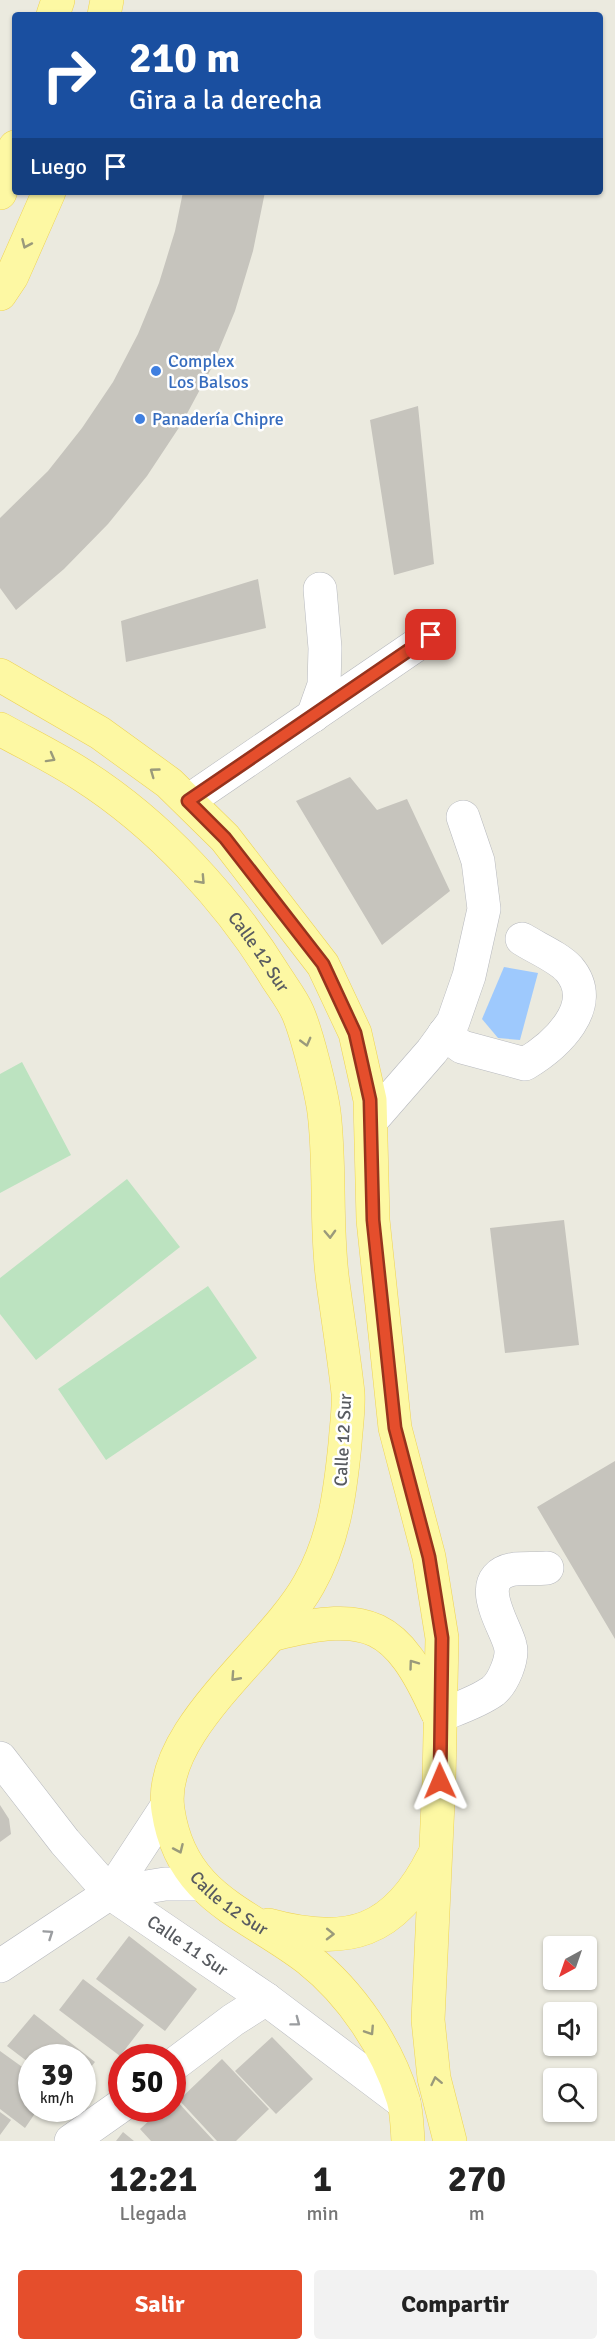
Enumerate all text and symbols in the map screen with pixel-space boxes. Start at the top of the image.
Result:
text: 210 m [129,33,240,84]
icon: right [30,36,108,114]
text: Gira a la derecha [129,84,322,117]
icon: arrive [99,150,132,183]
text: Luego [30,153,87,180]
one-way arrow [22,238,34,249]
place label: Complex Los Balsos [168,350,249,393]
marker: Complex Los Balsos [149,364,163,378]
place label: Panadería Chipre [152,408,284,430]
marker: Panadería Chipre [133,412,147,426]
pin [405,609,456,660]
icon: arrive [414,618,447,651]
one-way arrow [44,751,55,762]
one-way arrow [149,768,160,779]
one-way arrow [194,873,205,884]
street label: Calle 12 Sur [223,907,294,997]
one-way arrow [299,1036,311,1047]
one-way arrow [324,1230,337,1239]
street label: Calle 12 Sur [330,1393,356,1487]
one-way arrow [409,1660,420,1671]
one-way arrow [231,1670,242,1681]
position arrow [408,1749,472,1813]
one-way arrow [172,1842,184,1853]
street label: Calle 12 Sur [185,1867,272,1940]
street label: Calle 11 Sur [143,1910,233,1981]
one-way arrow [325,1928,334,1940]
one-way arrow [42,1930,53,1941]
north arrow [543,1936,597,1990]
map controls [543,1936,597,2122]
button: sound [543,2002,597,2056]
one-way arrow [290,2015,301,2026]
one-way arrow [362,2025,374,2035]
speed limit sign: 50 [108,2044,186,2122]
text: 39 [41,2057,73,2094]
button: search [543,2068,597,2122]
one-way arrow [430,2076,443,2086]
text: km/h [40,2089,74,2107]
text: 12:21 [109,2157,197,2202]
text: 1 [313,2157,332,2202]
text: 270 [448,2157,506,2202]
text: Llegada [120,2201,187,2226]
text: min [306,2201,339,2226]
text: m [469,2201,485,2226]
button: Salir [18,2270,302,2339]
button: Compartir [314,2270,597,2339]

